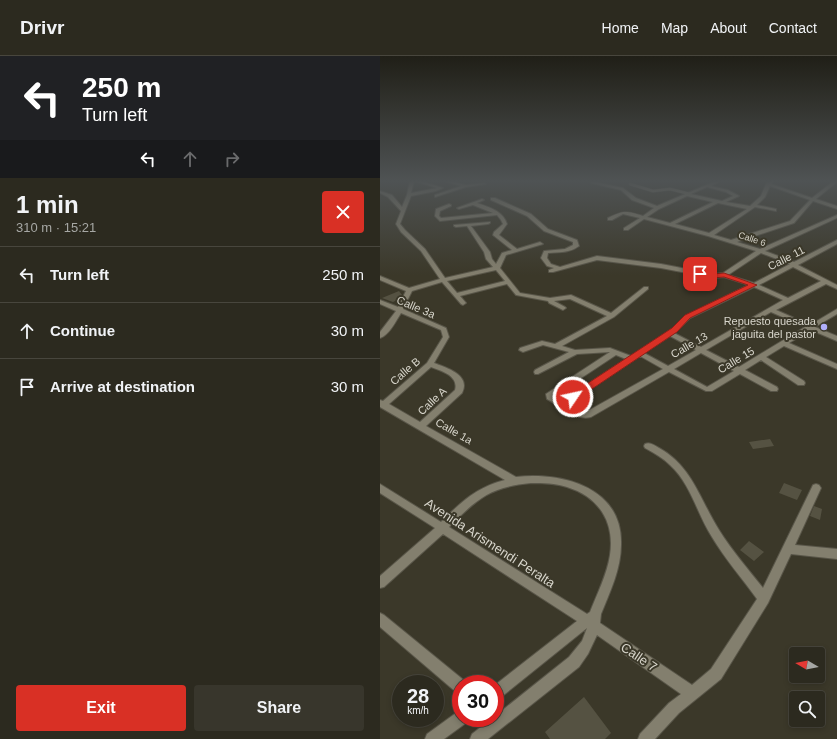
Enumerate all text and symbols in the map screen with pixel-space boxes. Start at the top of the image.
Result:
text: Drivr [20,17,64,38]
text: Home [602,20,639,36]
text: Map [661,20,688,36]
text: About [710,20,747,36]
text: Contact [769,20,817,36]
icon: left [16,72,68,124]
text: 250 m [82,72,161,103]
text: Turn left [82,105,147,125]
icon: left [137,148,159,170]
icon: ahead [179,148,201,170]
icon: right [221,148,243,170]
text: 1 min [16,191,79,218]
button: close [322,191,364,233]
text: 310 m · 15:21 [16,220,96,235]
street label: Calle 6 [737,230,767,248]
street label: Calle 11 [766,244,806,272]
pin [683,257,717,291]
icon: arrive [689,263,711,285]
icon: left [16,264,38,286]
text: Turn left [50,266,109,283]
text: 250 m [322,266,364,283]
street label: Calle 3a [395,294,438,321]
place label: Repuesto quesada jaguita del pastor [724,315,817,340]
icon: ahead [16,320,38,342]
text: Continue [50,322,115,339]
text: 30 m [331,322,364,339]
marker: Repuesto quesada jaguita del pastor [819,322,829,332]
street label: Calle 13 [669,330,709,360]
street label: Calle 15 [716,344,756,376]
street label: Calle B [388,355,422,387]
icon: arrive [16,376,38,398]
position arrow [552,376,594,418]
text: Arrive at destination [50,378,195,395]
text: 30 m [331,378,364,395]
street label: Calle A [415,384,449,417]
street label: Calle 1a [434,416,475,447]
street label: Avenida Arismendi Peralta [422,495,559,591]
street label: Calle 7 [618,639,660,675]
north arrow [789,647,825,683]
map controls [789,647,825,727]
speed limit sign: 30 [452,675,504,727]
button: Exit [16,685,186,731]
button: Share [194,685,364,731]
text: 28 [407,685,429,707]
button: search [789,691,825,727]
text: km/h [407,705,429,716]

